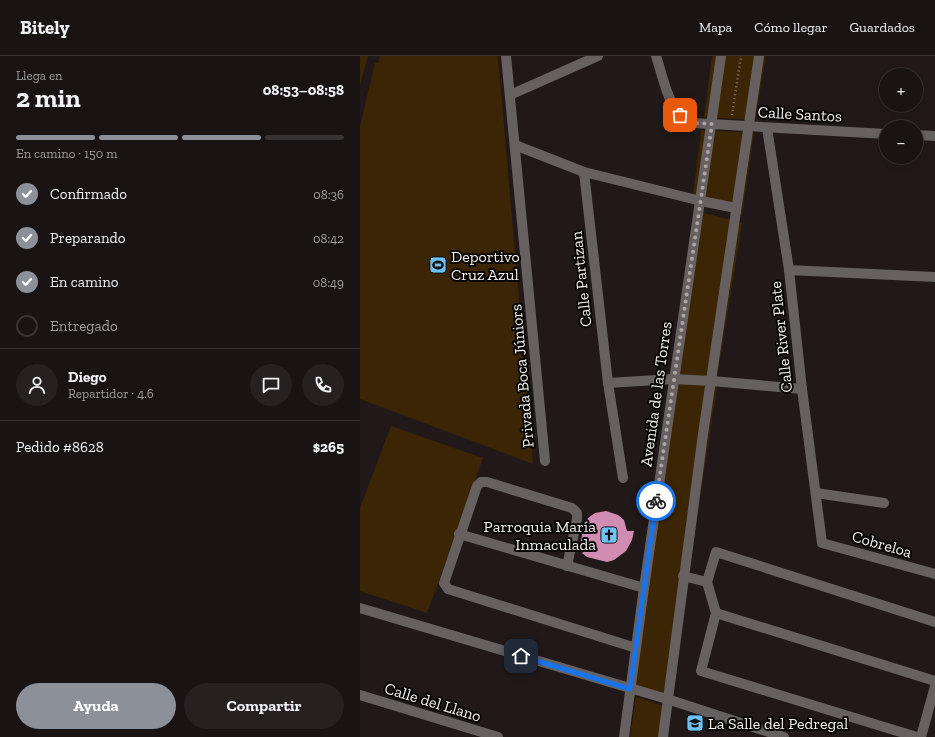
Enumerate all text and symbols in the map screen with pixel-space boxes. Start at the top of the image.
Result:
text: Bitely [20,16,69,39]
text: Mapa [699,19,732,36]
text: Cómo llegar [754,19,827,36]
text: Guardados [849,19,915,36]
text: Llega en [16,68,63,83]
map controls [879,68,923,164]
button: + [879,68,923,112]
text: 08:53–08:58 [263,81,344,99]
text: 2 min [16,82,81,114]
pin [663,98,697,132]
street label: Calle Santos [757,102,843,126]
icon: bag [669,104,691,126]
button: − [879,120,923,164]
text: En camino · 150 m [16,146,117,161]
icon: check [16,183,38,205]
text: Confirmado [50,185,127,203]
text: 08:36 [313,187,344,202]
icon: check [16,227,38,249]
text: Preparando [50,229,126,247]
street label: Calle Partizan [566,229,595,328]
text: 08:42 [313,231,344,246]
place label: Deportivo Cruz Azul [451,247,520,284]
sports icon: Deportivo Cruz Azul [428,255,448,275]
icon: check [16,271,38,293]
text: En camino [50,273,118,291]
text: 08:49 [313,275,344,290]
street label: Calle River Plate [766,280,796,394]
street label: Privada Boca Júniors [506,303,538,449]
text: Entregado [50,317,118,335]
street label: Avenida de las Torres [636,320,676,468]
button: person [16,364,58,406]
button: chat [250,364,292,406]
button: phone [302,364,344,406]
text: Diego [68,368,107,386]
text: Repartidor · 4.6 [68,386,154,401]
text: Pedido #8628 [16,438,104,456]
text: $265 [313,438,344,456]
courier [636,481,676,521]
icon: bike [645,490,667,512]
place label: Parroquia María Inmaculada [484,517,596,554]
church icon: Parroquia María Inmaculada [599,525,619,545]
street label: Cobreloa [850,526,914,562]
pin [504,639,538,673]
icon: home [510,645,532,667]
street label: Calle del Llano [382,678,484,726]
button: Ayuda [16,683,176,729]
button: Compartir [184,683,344,729]
school or university icon: La Salle del Pedregal [685,713,705,733]
place label: La Salle del Pedregal [708,714,848,733]

